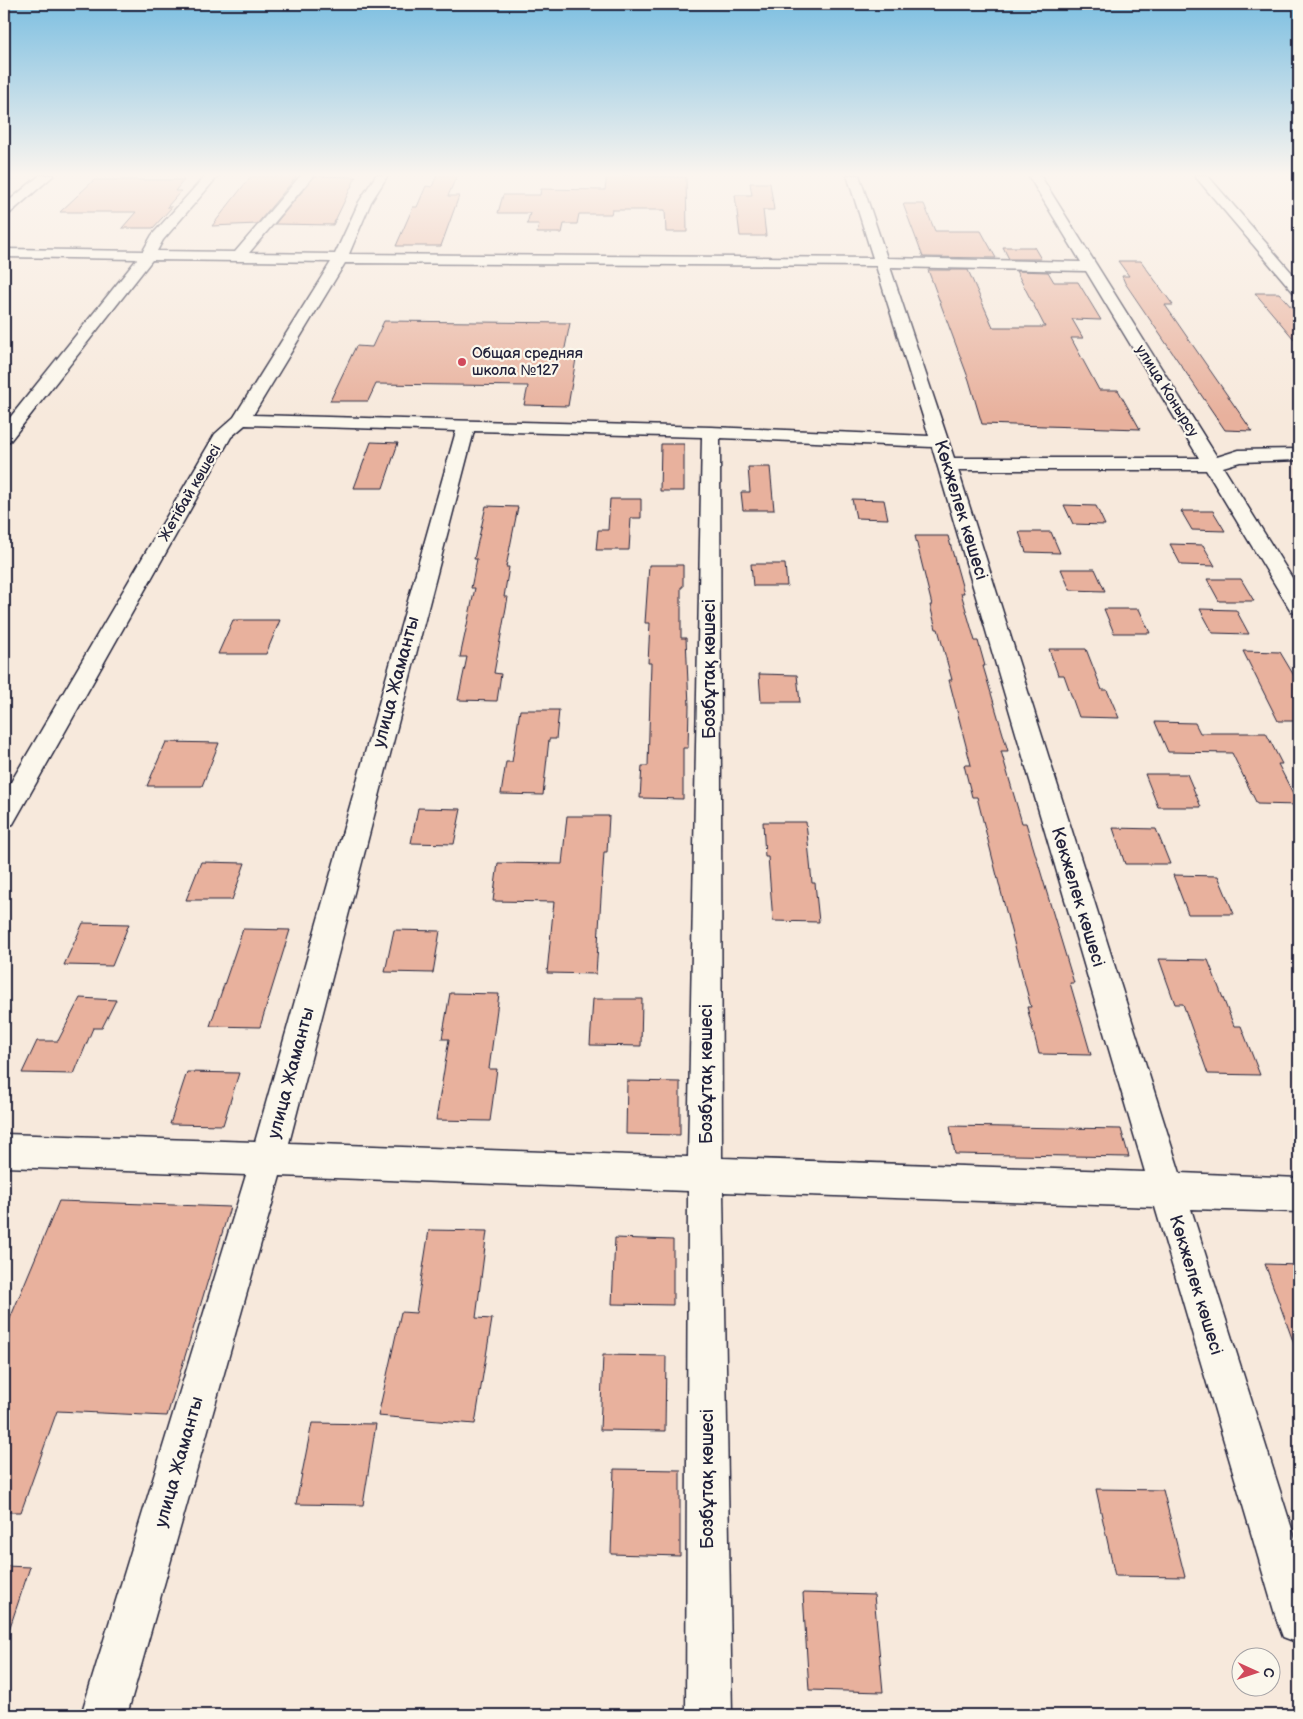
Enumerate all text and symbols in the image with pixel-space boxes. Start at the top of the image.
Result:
street label: улица Конырсу [1131,341,1203,441]
place label: Общая средняя школа №127 [472,344,583,380]
marker: Общая средняя школа №127 [456,356,468,368]
street label: Көкжелек көшесі [930,438,992,582]
street label: Жетібай көшесі [155,441,225,545]
street label: Бозбұтақ көшесі [699,599,720,739]
street label: улица Жаманты [368,614,424,750]
street label: Көкжелек көшесі [1047,825,1109,969]
street label: Бозбұтақ көшесі [696,1004,717,1144]
street label: улица Жаманты [263,1005,319,1141]
street label: Көкжелек көшесі [1165,1213,1227,1357]
street label: улица Жаманты [150,1394,208,1530]
street label: Бозбұтақ көшесі [697,1409,718,1549]
north arrow [1230,1646,1280,1696]
text: С [1260,1667,1277,1678]

